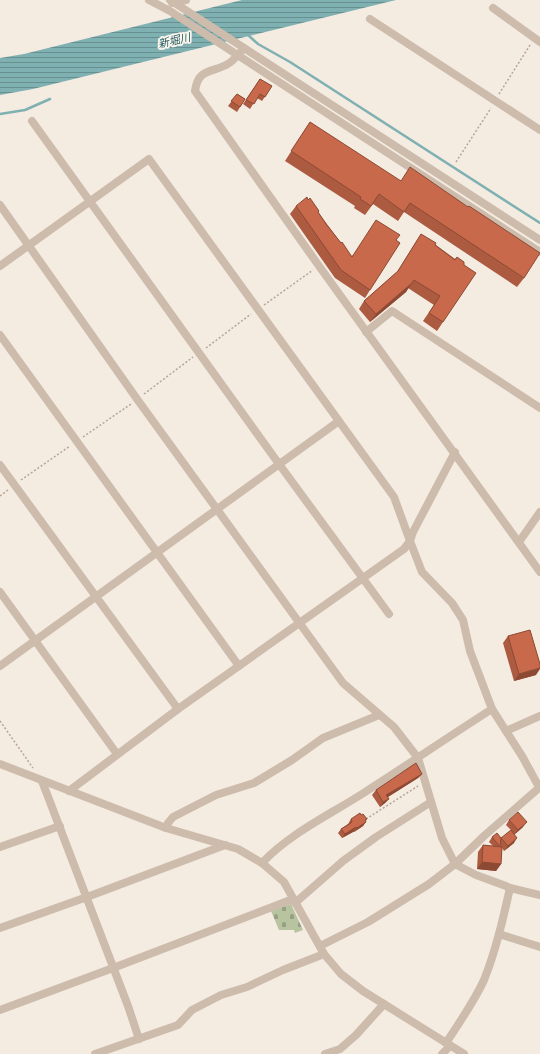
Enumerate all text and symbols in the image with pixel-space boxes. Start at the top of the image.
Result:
water label: 新堀川 [156,29,193,51]

